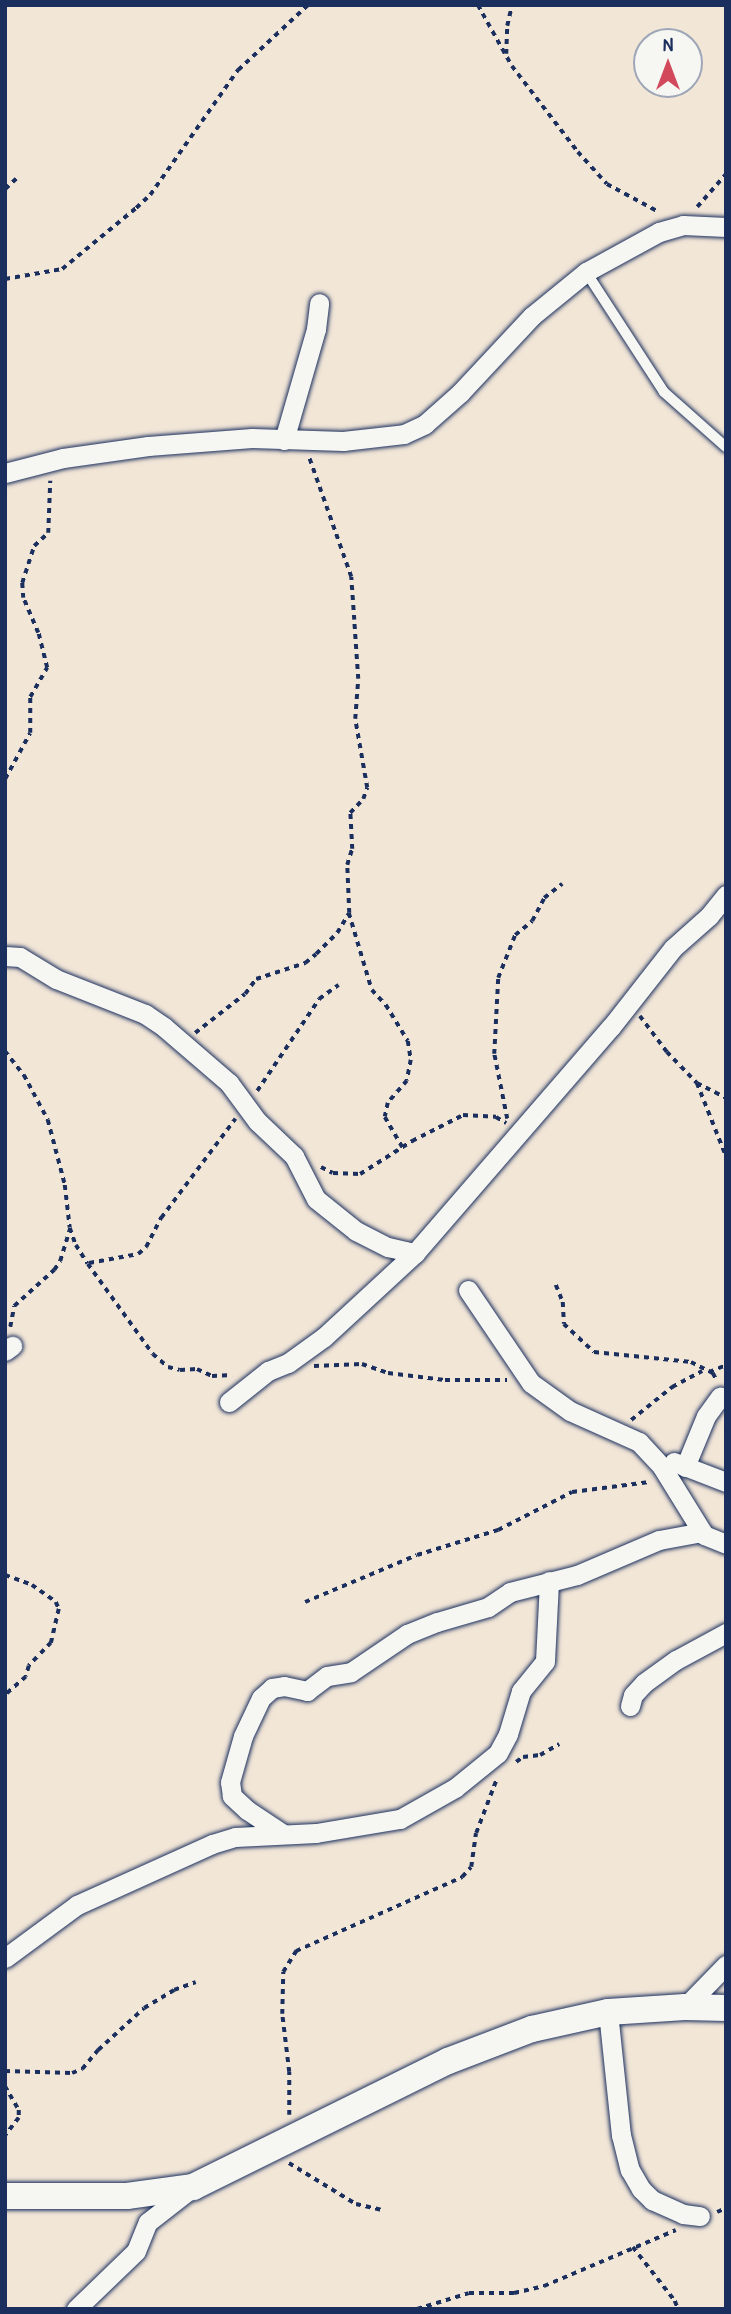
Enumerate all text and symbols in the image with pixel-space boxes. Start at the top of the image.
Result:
north arrow [633,28,703,98]
text: N [663,31,673,57]

